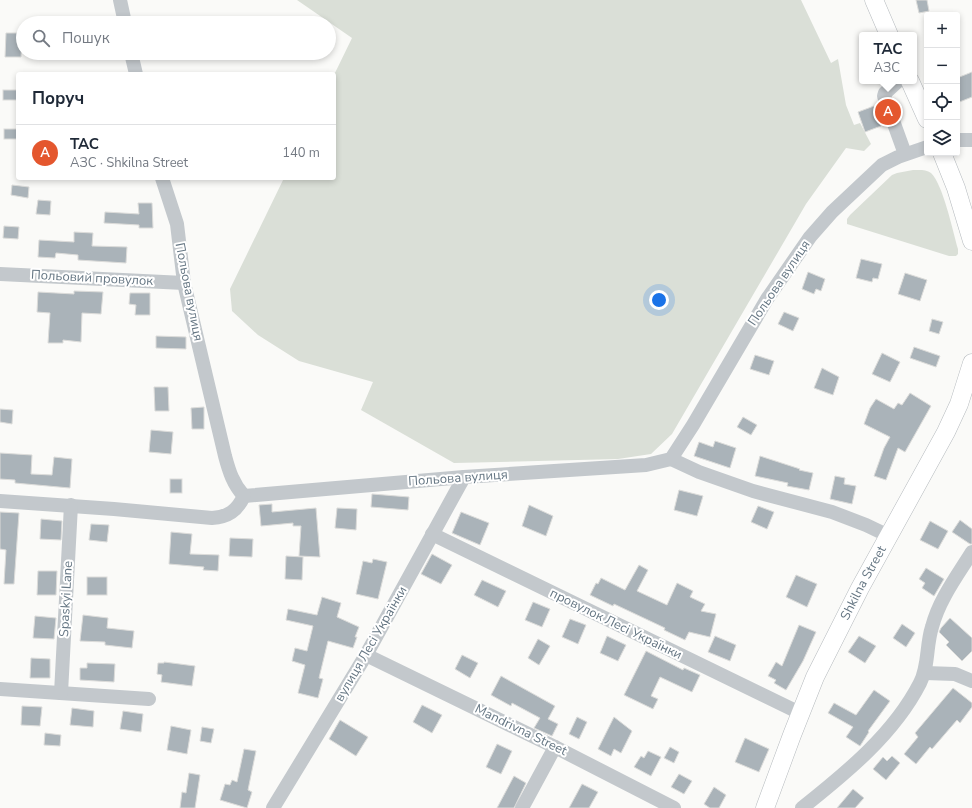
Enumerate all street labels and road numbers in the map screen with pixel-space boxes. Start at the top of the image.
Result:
street label: Польова вулиця [744,237,814,329]
street label: Польова вулиця [171,241,207,343]
street label: Польовий провулок [30,266,154,290]
street label: Польова вулиця [408,466,508,490]
street label: Shkilna Street [836,542,891,623]
street label: Spaskyi Lane [55,560,77,638]
street label: вулиця Лесі Українки [331,583,411,705]
street label: провулок Лесі Українки [547,584,685,664]
street label: Mandrivna Street [472,700,570,760]

